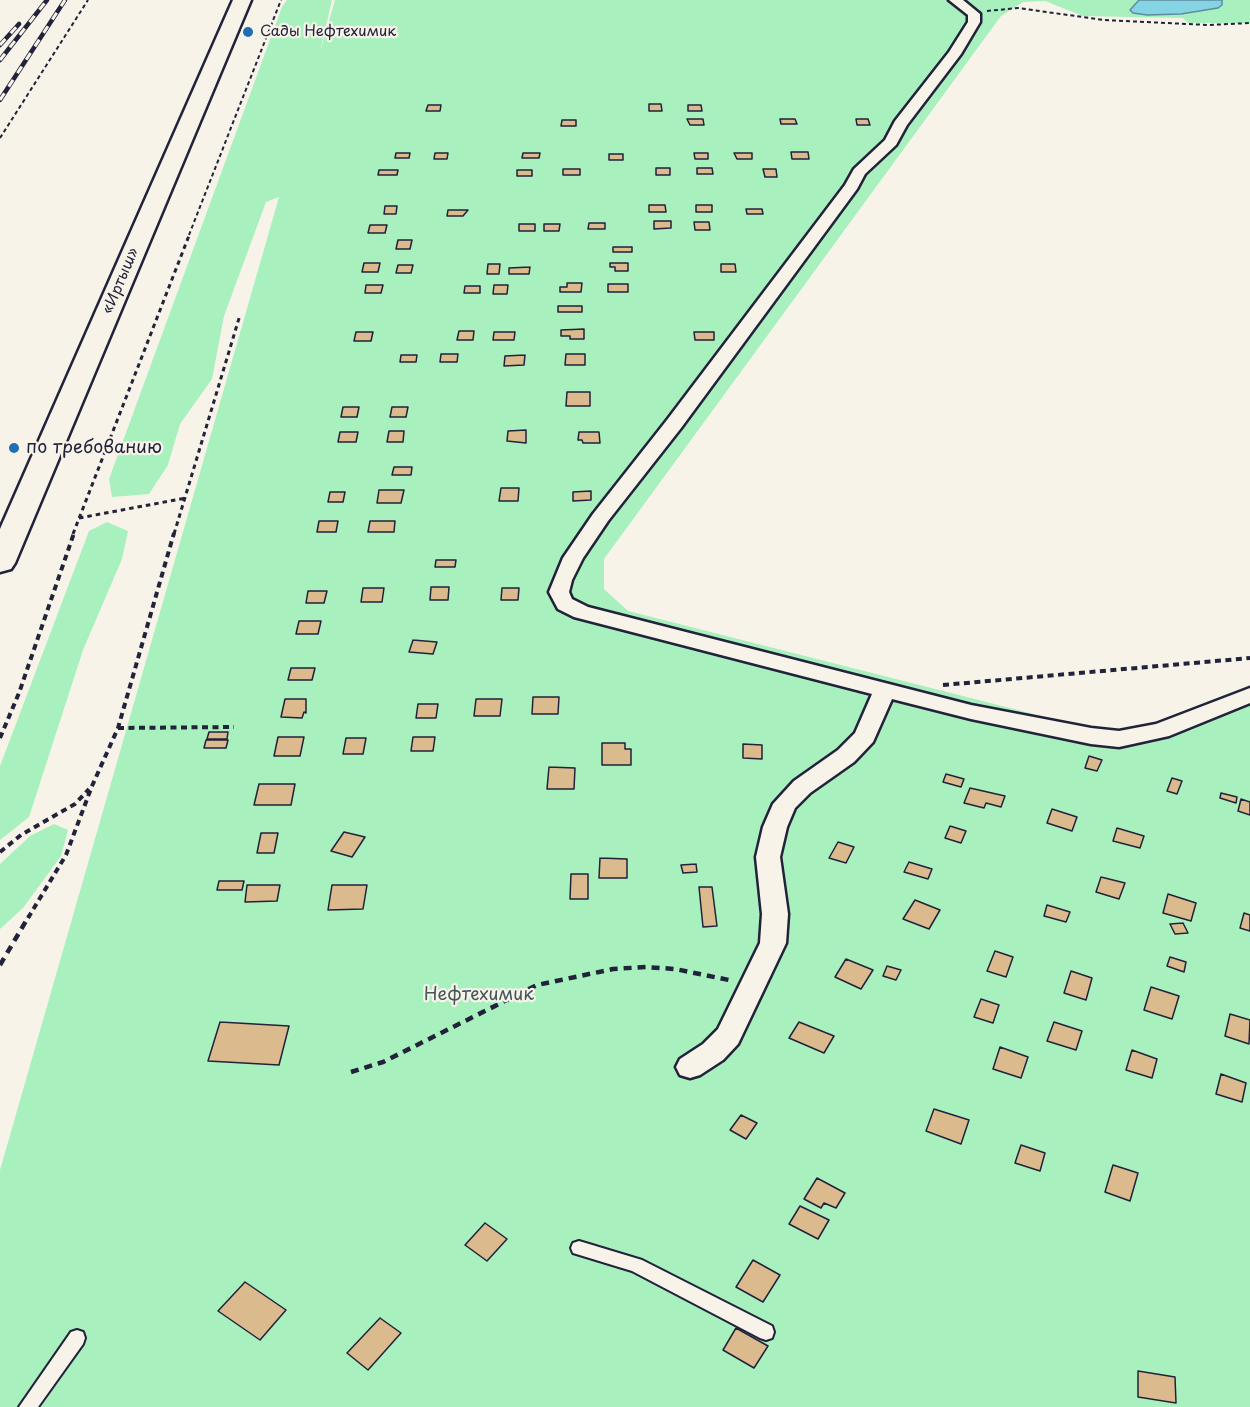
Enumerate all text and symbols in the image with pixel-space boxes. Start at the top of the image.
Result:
place label: Сады Нефтехимик [260,23,396,41]
marker: Сады Нефтехимик [241,25,255,39]
street label: «Иртыш» [99,245,143,317]
place label: по требованию [26,437,162,459]
marker: по требованию [7,441,21,455]
park label: Нефтехимик [424,984,534,1006]

